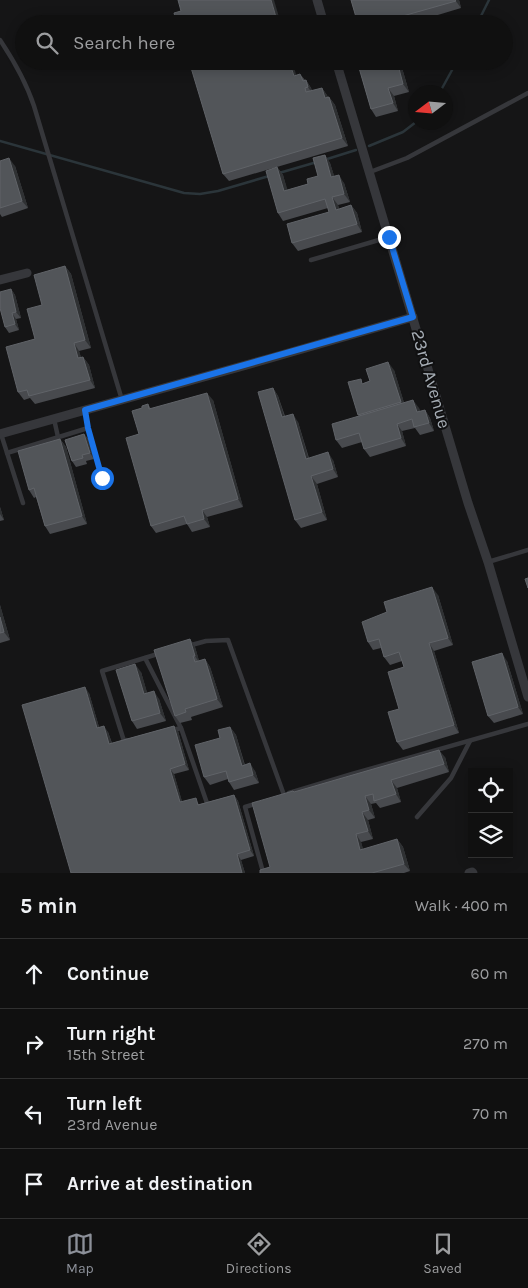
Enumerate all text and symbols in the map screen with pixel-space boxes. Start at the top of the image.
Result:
search box [15,15,513,70]
icon: search [33,29,61,57]
text: Search here [73,32,175,54]
north arrow [408,85,453,130]
route end [378,226,401,249]
street label: 23rd Avenue [406,327,456,431]
route start [91,467,114,490]
map controls [468,768,513,858]
button: locate [468,768,513,813]
button: layers [468,813,513,858]
text: 5 min [20,894,77,918]
text: Walk · 400 m [415,896,508,915]
icon: ahead [20,960,48,988]
text: Continue [67,963,149,985]
text: 60 m [471,964,508,983]
text: Turn right [67,1023,156,1045]
icon: right [20,1030,48,1058]
text: 270 m [463,1034,508,1053]
text: 15th Street [67,1045,145,1064]
text: Turn left [67,1093,142,1115]
icon: left [20,1100,48,1128]
text: 70 m [472,1104,508,1123]
text: 23rd Avenue [67,1115,157,1134]
icon: arrive [20,1170,48,1198]
text: Arrive at destination [67,1173,253,1195]
tab: Map [66,1230,94,1277]
tab: Directions [226,1230,292,1277]
tab: Saved [423,1230,462,1277]

